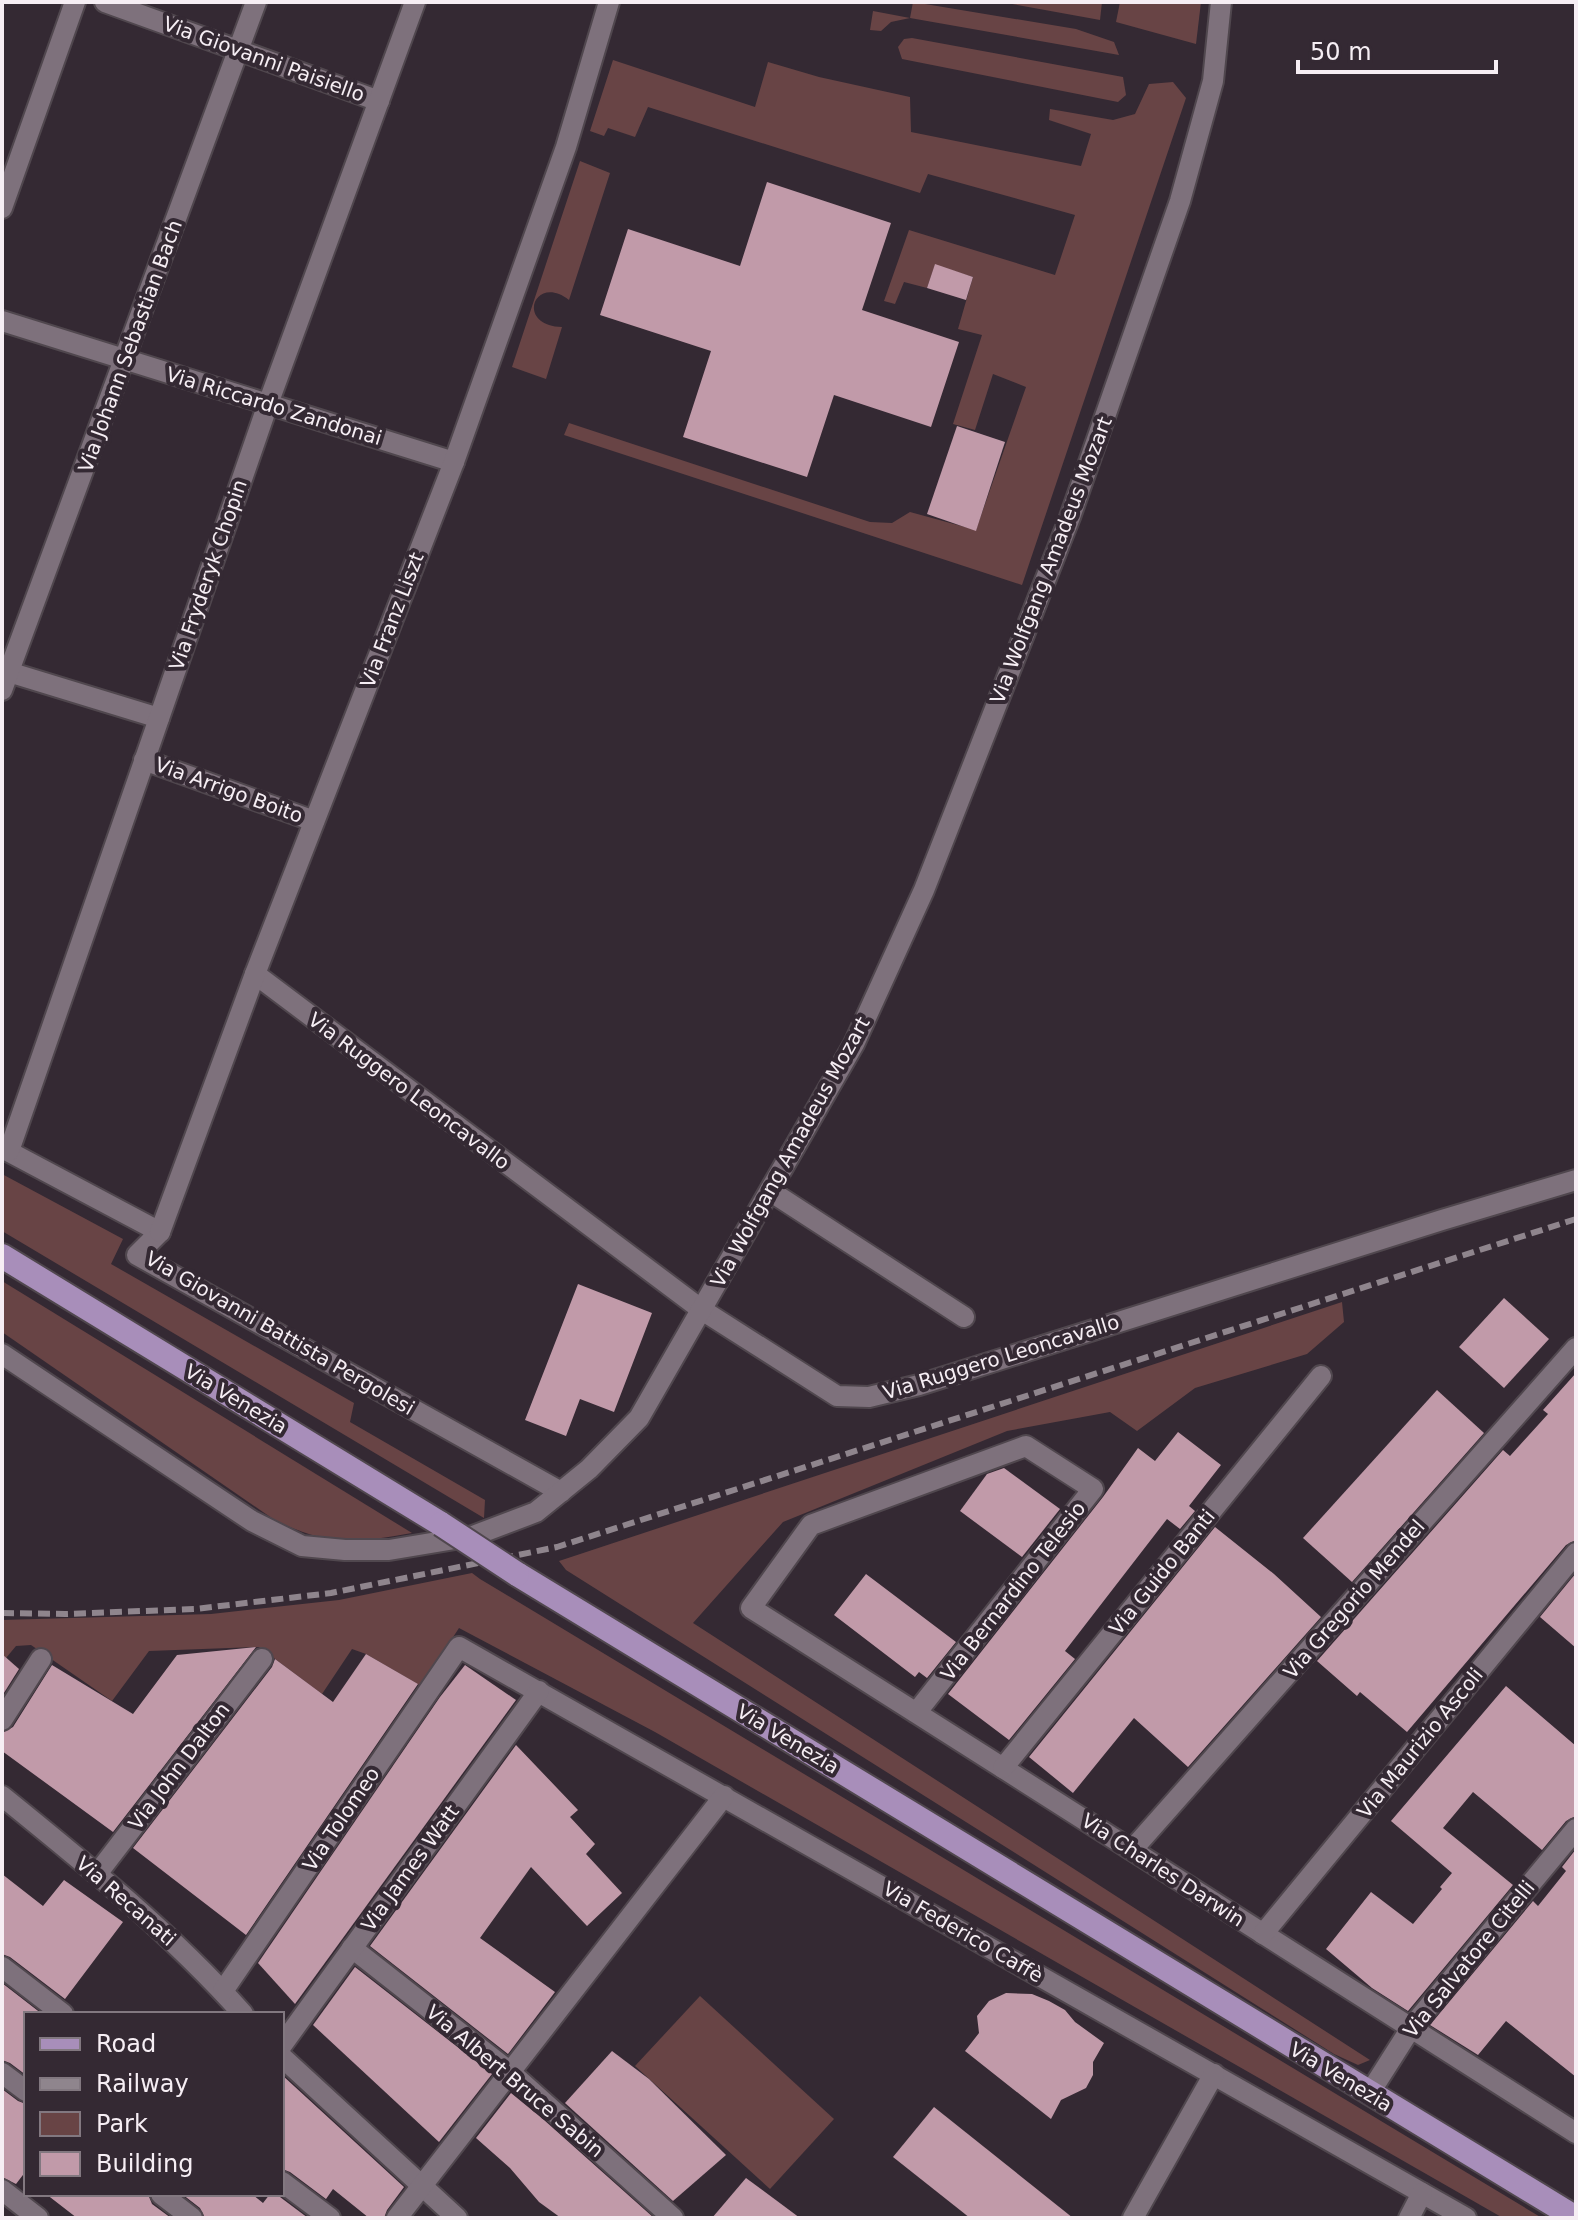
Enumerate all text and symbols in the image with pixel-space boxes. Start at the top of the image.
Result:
street label: Via Giovanni Paisiello [160,11,368,107]
scale bar [1298,24,1496,74]
text: 50 m [1310,38,1372,66]
street label: Via Johann Sebastian Bach [73,216,187,476]
street label: Via Riccardo Zandonai [163,362,385,450]
street label: Via Wolfgang Amadeus Mozart [985,413,1117,707]
street label: Via Fryderyk Chopin [164,476,252,674]
street label: Via Franz Liszt [355,549,429,691]
street label: Via Arrigo Boito [152,752,306,828]
street label: Via Ruggero Leoncavallo [304,1007,514,1175]
street label: Via Wolfgang Amadeus Mozart [705,1012,875,1292]
street label: Via Giovanni Battista Pergolesi [141,1246,419,1420]
street label: Via Ruggero Leoncavallo [880,1310,1122,1404]
street label: Via Venezia [180,1359,292,1439]
street label: Via Bernardino Telesio [936,1497,1090,1685]
street label: Via Guido Banti [1104,1504,1220,1640]
street label: Via Gregorio Mendel [1278,1514,1430,1684]
street label: Via Maurizio Ascoli [1352,1663,1488,1823]
street label: Via John Dalton [123,1698,235,1834]
street label: Via Venezia [732,1699,844,1779]
street label: Via Tolomeo [297,1762,385,1876]
street label: Via James Watt [356,1800,464,1936]
street label: Via Charles Darwin [1077,1808,1249,1932]
street label: Via Recanati [71,1851,181,1951]
street label: Via Federico Caffè [879,1876,1047,1988]
street label: Via Salvatore Citelli [1398,1876,1540,2042]
street label: Via Albert Bruce Sabin [421,2000,609,2162]
legend [24,2012,284,2196]
text: Road [96,2030,156,2058]
street label: Via Venezia [1285,2037,1397,2117]
text: Railway [96,2070,189,2098]
text: Park [96,2110,148,2138]
text: Building [96,2150,193,2178]

